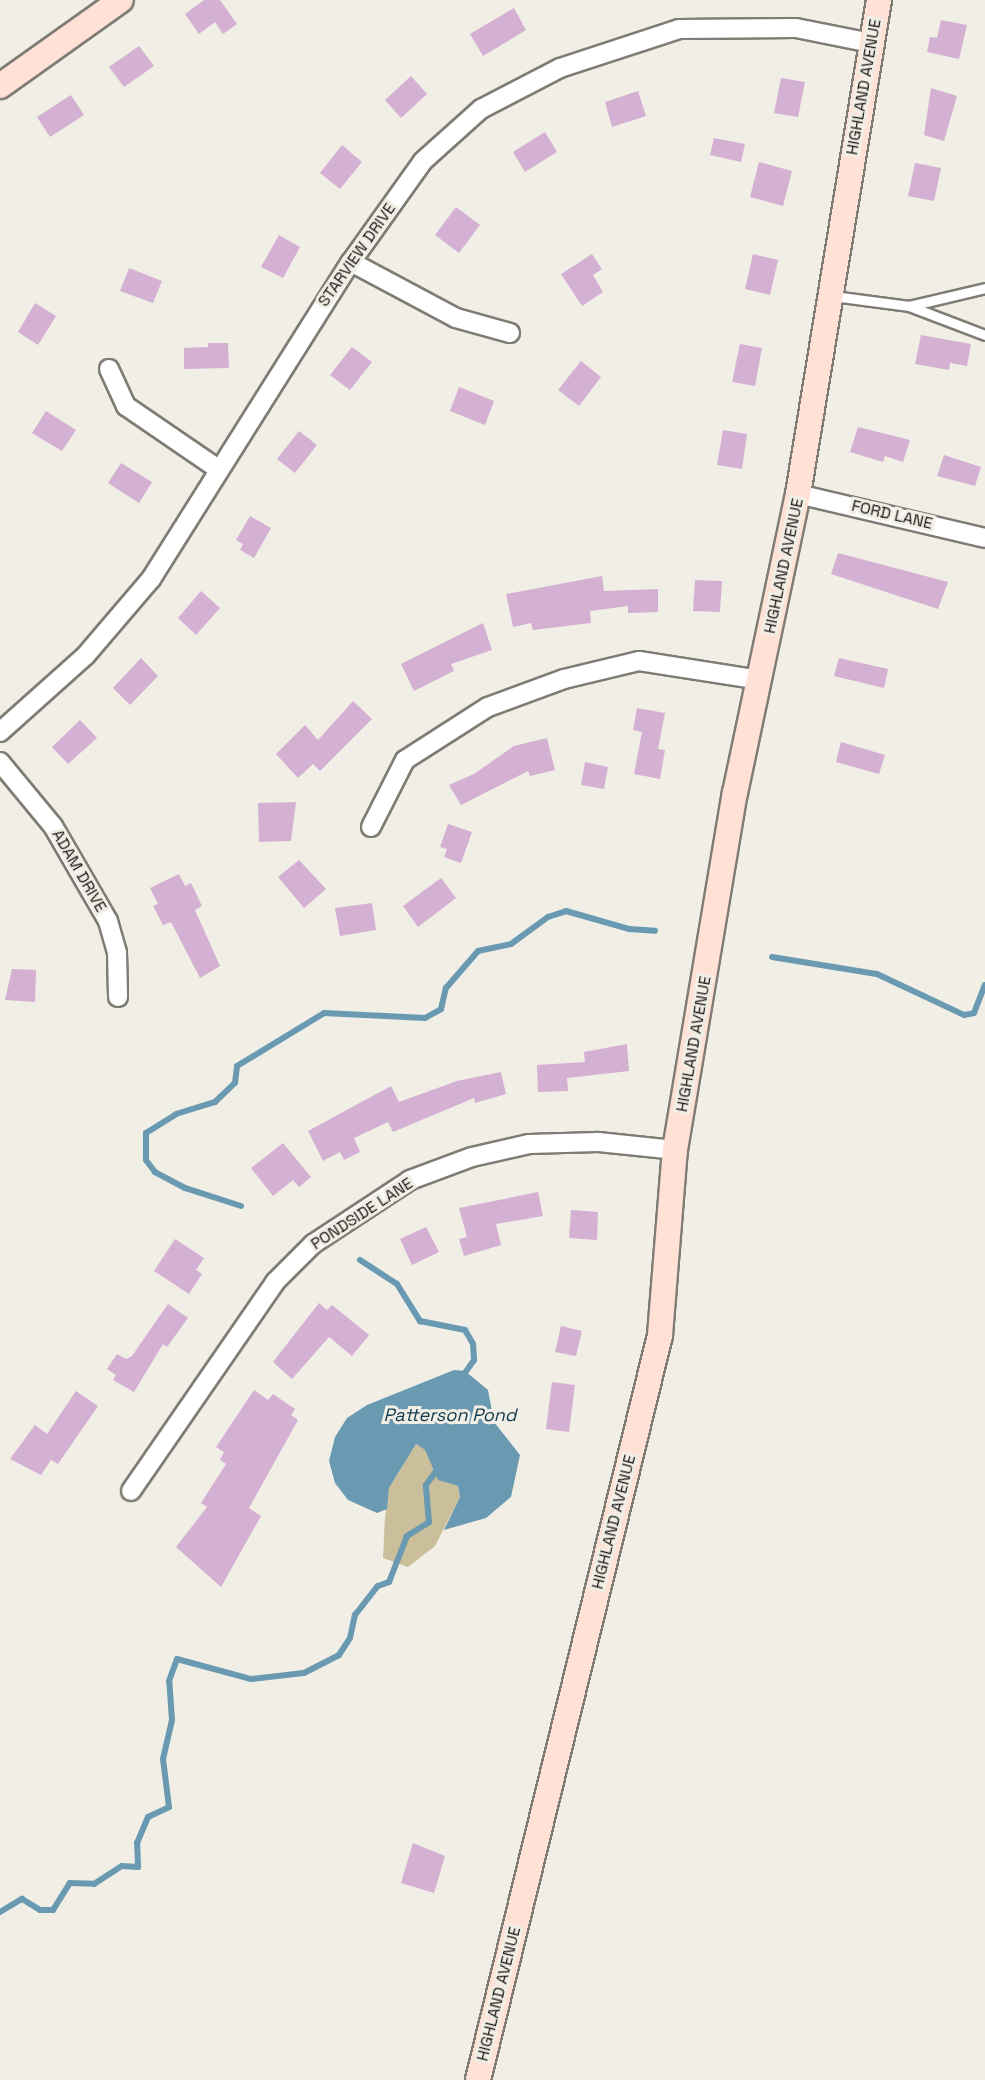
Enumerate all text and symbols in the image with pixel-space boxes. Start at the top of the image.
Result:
street label: HIGHLAND AVENUE [843,17,885,157]
street label: STARVIEW DRIVE [314,200,400,310]
street label: HIGHLAND AVENUE [760,496,808,636]
street label: FORD LANE [850,496,934,534]
street label: ADAM DRIVE [48,826,110,916]
street label: HIGHLAND AVENUE [673,974,715,1114]
street label: PONDSIDE LANE [308,1174,416,1254]
water label: Patterson Pond [384,1404,516,1426]
street label: HIGHLAND AVENUE [588,1453,640,1591]
street label: HIGHLAND AVENUE [473,1925,525,2063]

